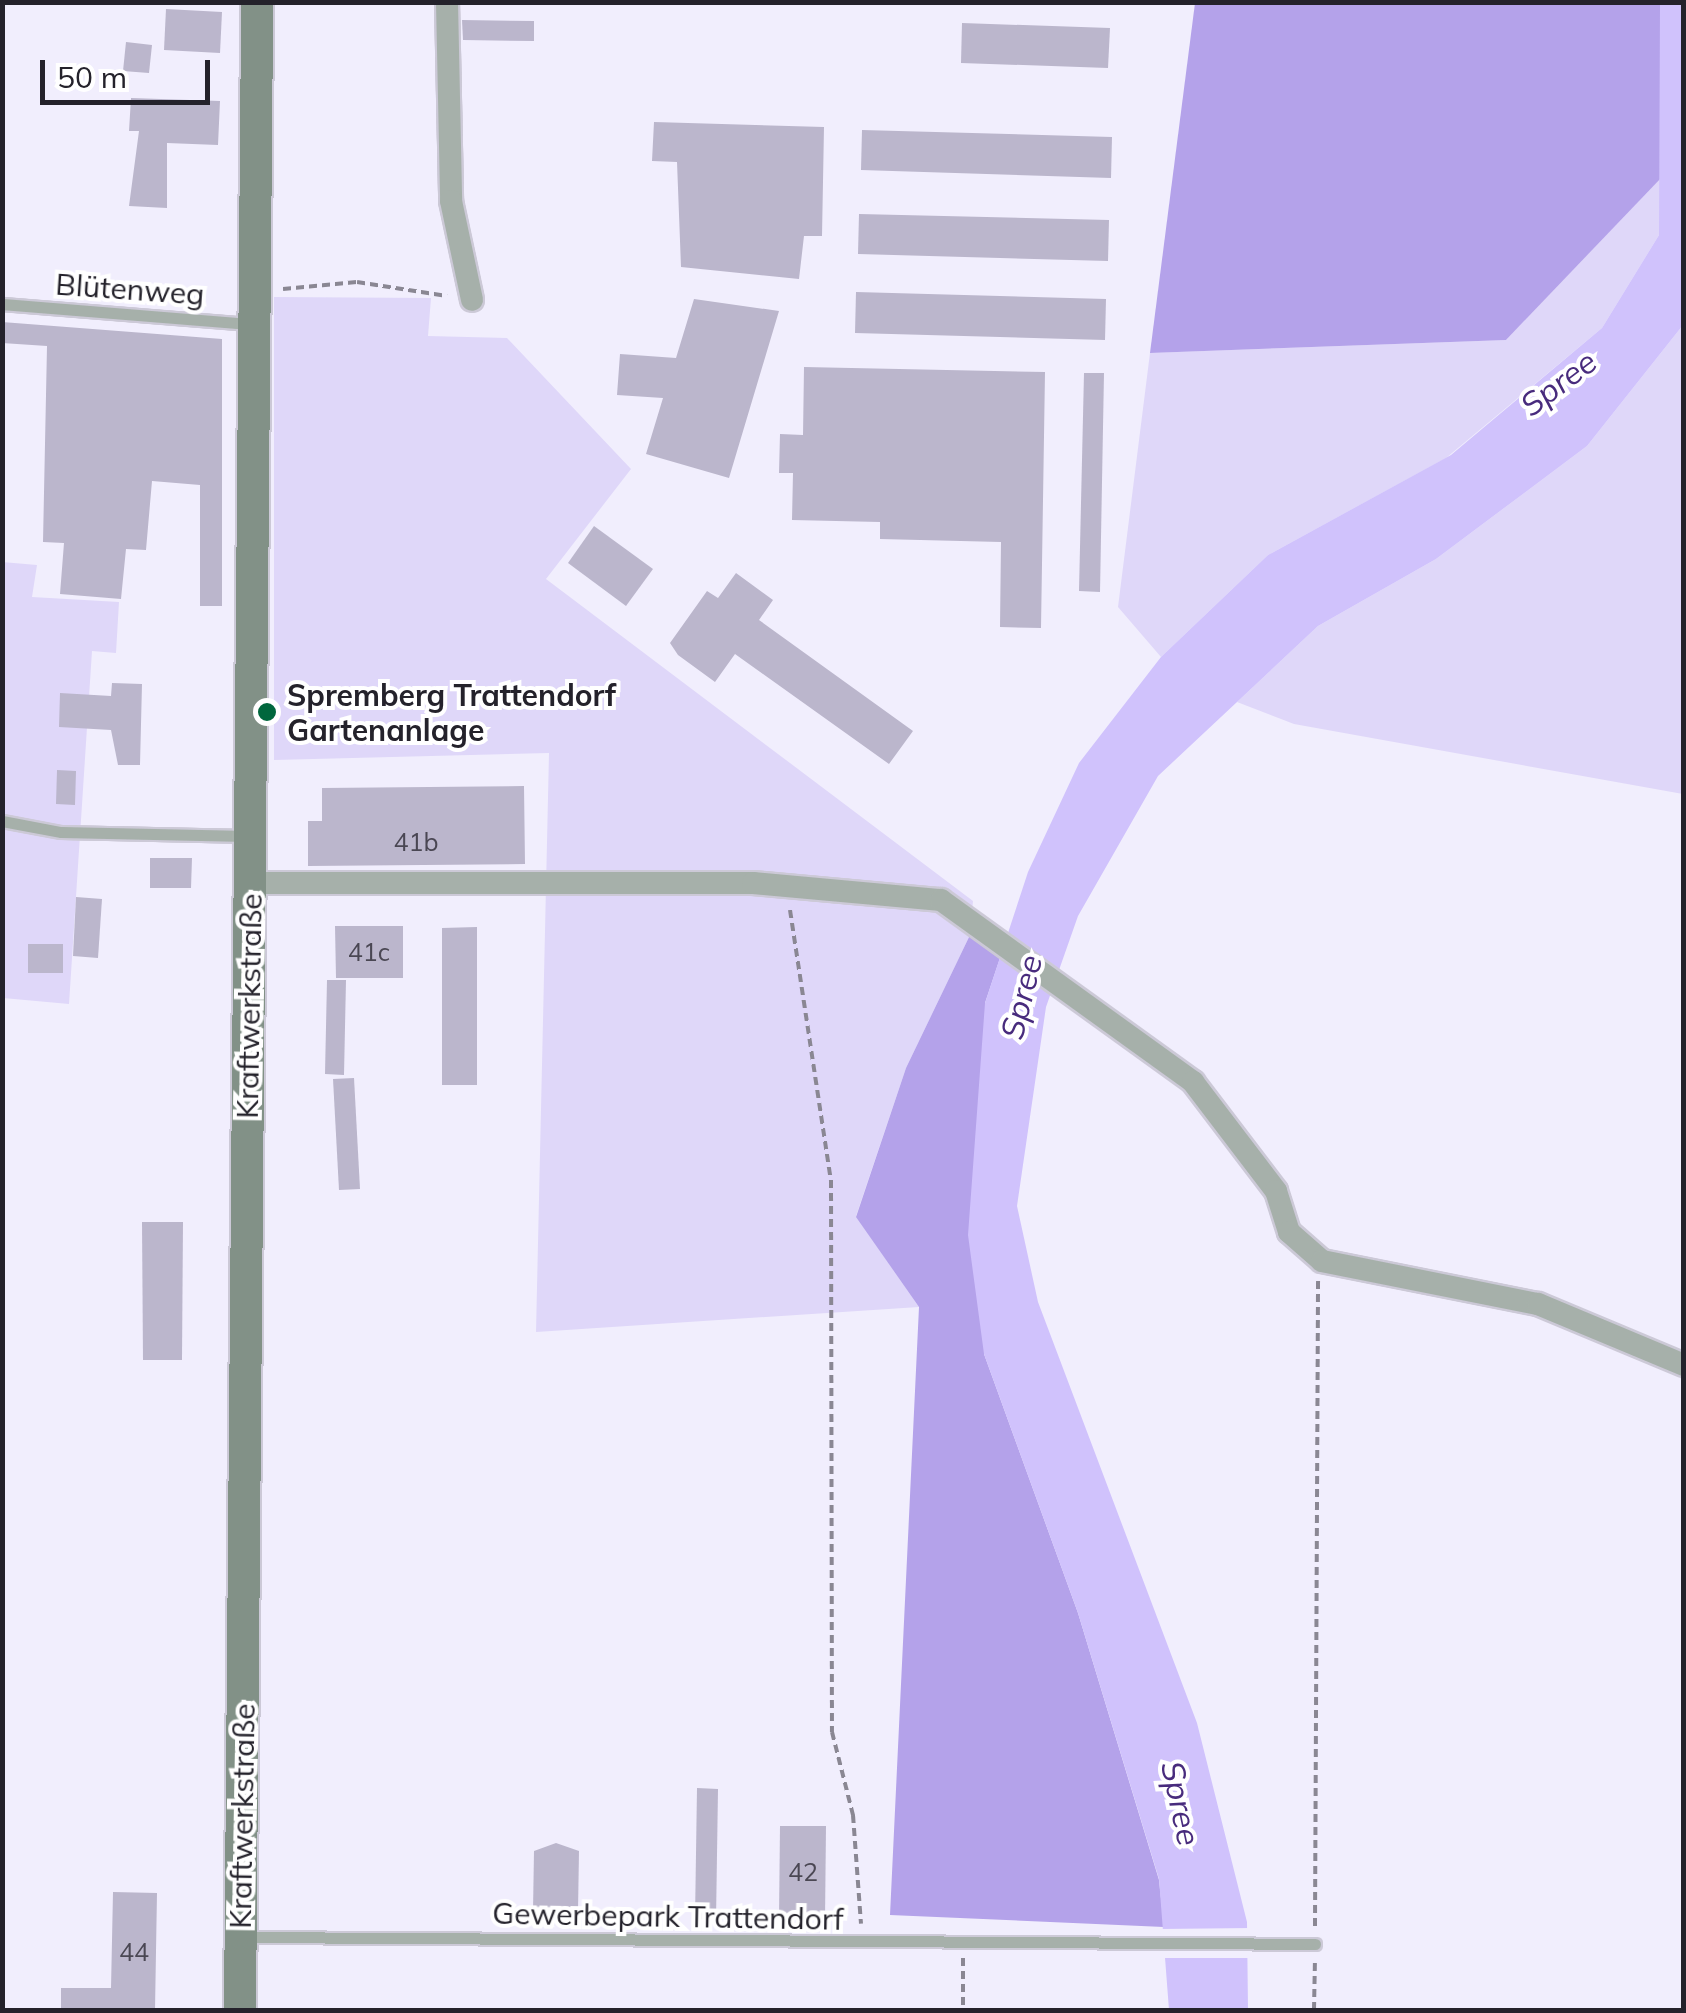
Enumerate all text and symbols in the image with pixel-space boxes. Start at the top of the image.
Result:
scale bar [45,40,215,102]
text: 50 m [57,58,127,96]
street label: Blütenweg [54,266,206,312]
water label: Spree [1512,342,1604,424]
place label: Spremberg Trattendorf Gartenanlage [287,677,616,748]
marker: Spremberg Trattendorf Gartenanlage [256,701,278,723]
house number: 41b [394,827,438,857]
street label: Kraftwerkstraße [229,893,269,1119]
house number: 41c [348,937,390,967]
water label: Spree [992,951,1050,1043]
street label: Kraftwerkstraße [222,1703,262,1929]
water label: Spree [1153,1757,1209,1849]
house number: 42 [788,1857,818,1887]
street label: Gewerbepark Trattendorf [492,1895,844,1937]
house number: 44 [119,1937,149,1967]

